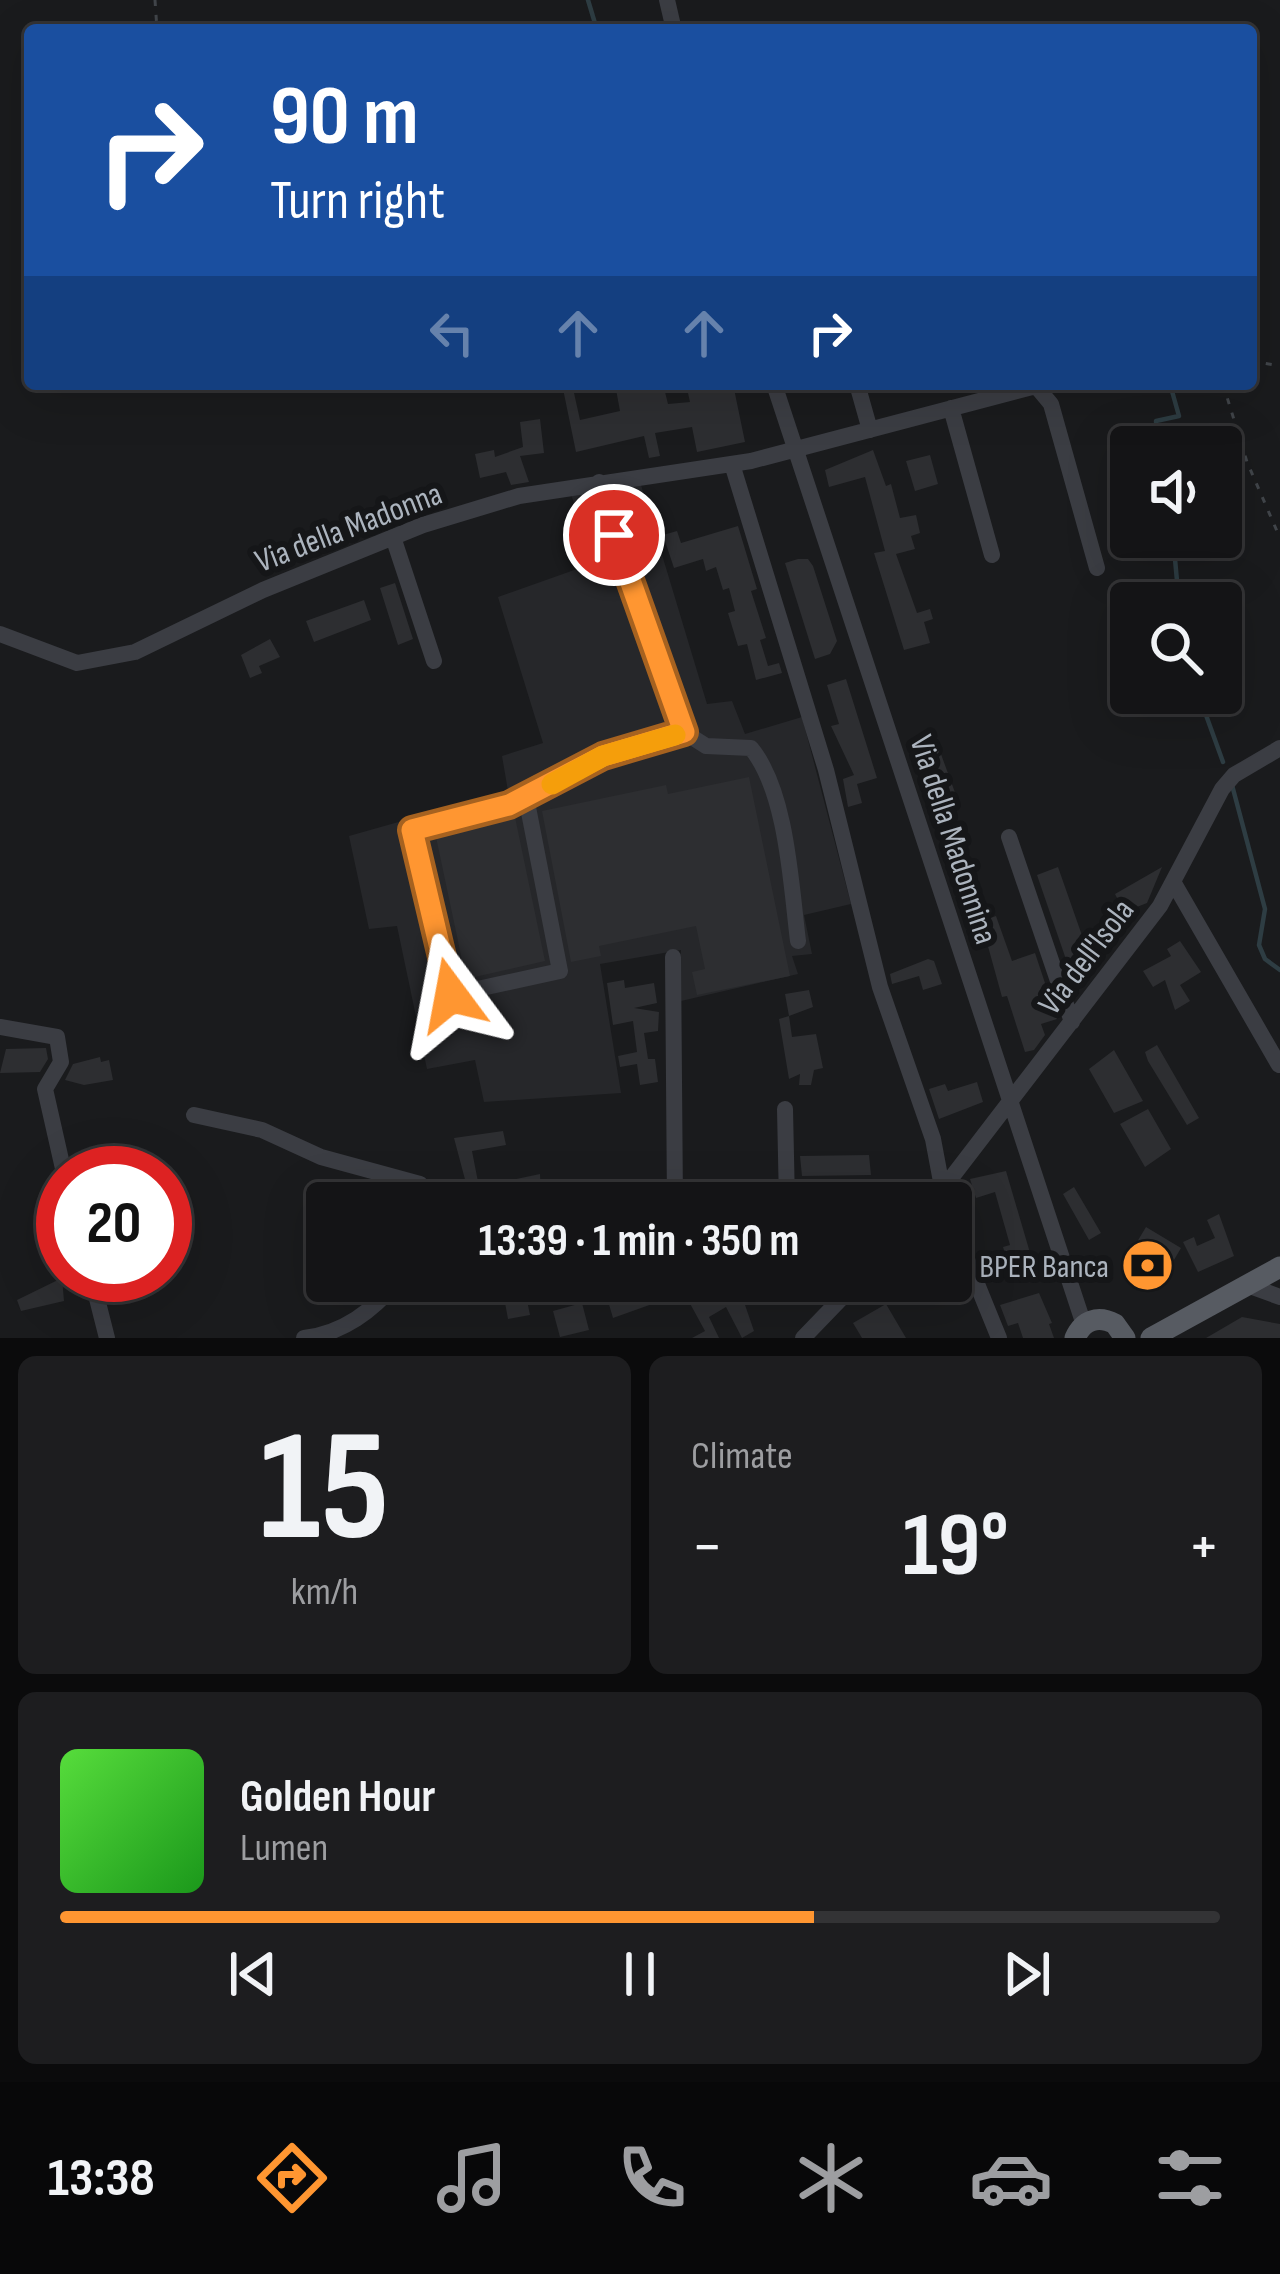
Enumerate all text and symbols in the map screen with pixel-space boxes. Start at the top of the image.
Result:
text: 90 m [270,67,419,168]
icon: right [72,72,228,228]
text: Turn right [270,169,445,234]
icon: left [419,300,485,366]
icon: ahead [545,300,611,366]
icon: ahead [671,300,737,366]
icon: right [797,300,863,366]
map controls [1110,426,1242,714]
button: sound [1110,426,1242,558]
street label: Via della Madonna [250,474,448,582]
pin [563,484,665,586]
icon: arrive [581,502,647,568]
button: search [1110,582,1242,714]
street label: Via della Madonnina [901,730,1006,949]
street label: Via dell'Isola [1030,891,1143,1023]
position arrow [388,932,514,1058]
speed limit sign: 20 [36,1146,192,1302]
text: 13:39 · 1 min · 350 m [479,1214,799,1269]
bank icon: BPER Banca [1120,1237,1176,1293]
place label: BPER Banca [979,1247,1109,1287]
text: 15 [260,1397,389,1584]
text: Climate [691,1433,793,1480]
text: 19° [902,1493,1009,1601]
text: − [691,1508,723,1587]
text: + [1188,1508,1220,1587]
text: km/h [291,1569,358,1616]
text: Golden Hour [240,1770,435,1825]
text: Lumen [240,1825,328,1872]
icon: previous [220,1941,286,2007]
icon: pause [607,1941,673,2007]
icon: next [994,1941,1060,2007]
icon: directions [250,2136,334,2220]
icon: music [430,2136,514,2220]
icon: phone [610,2136,694,2220]
icon: climate [789,2136,873,2220]
icon: car [969,2136,1053,2220]
icon: filters [1148,2136,1232,2220]
text: 13:38 [48,2146,155,2211]

